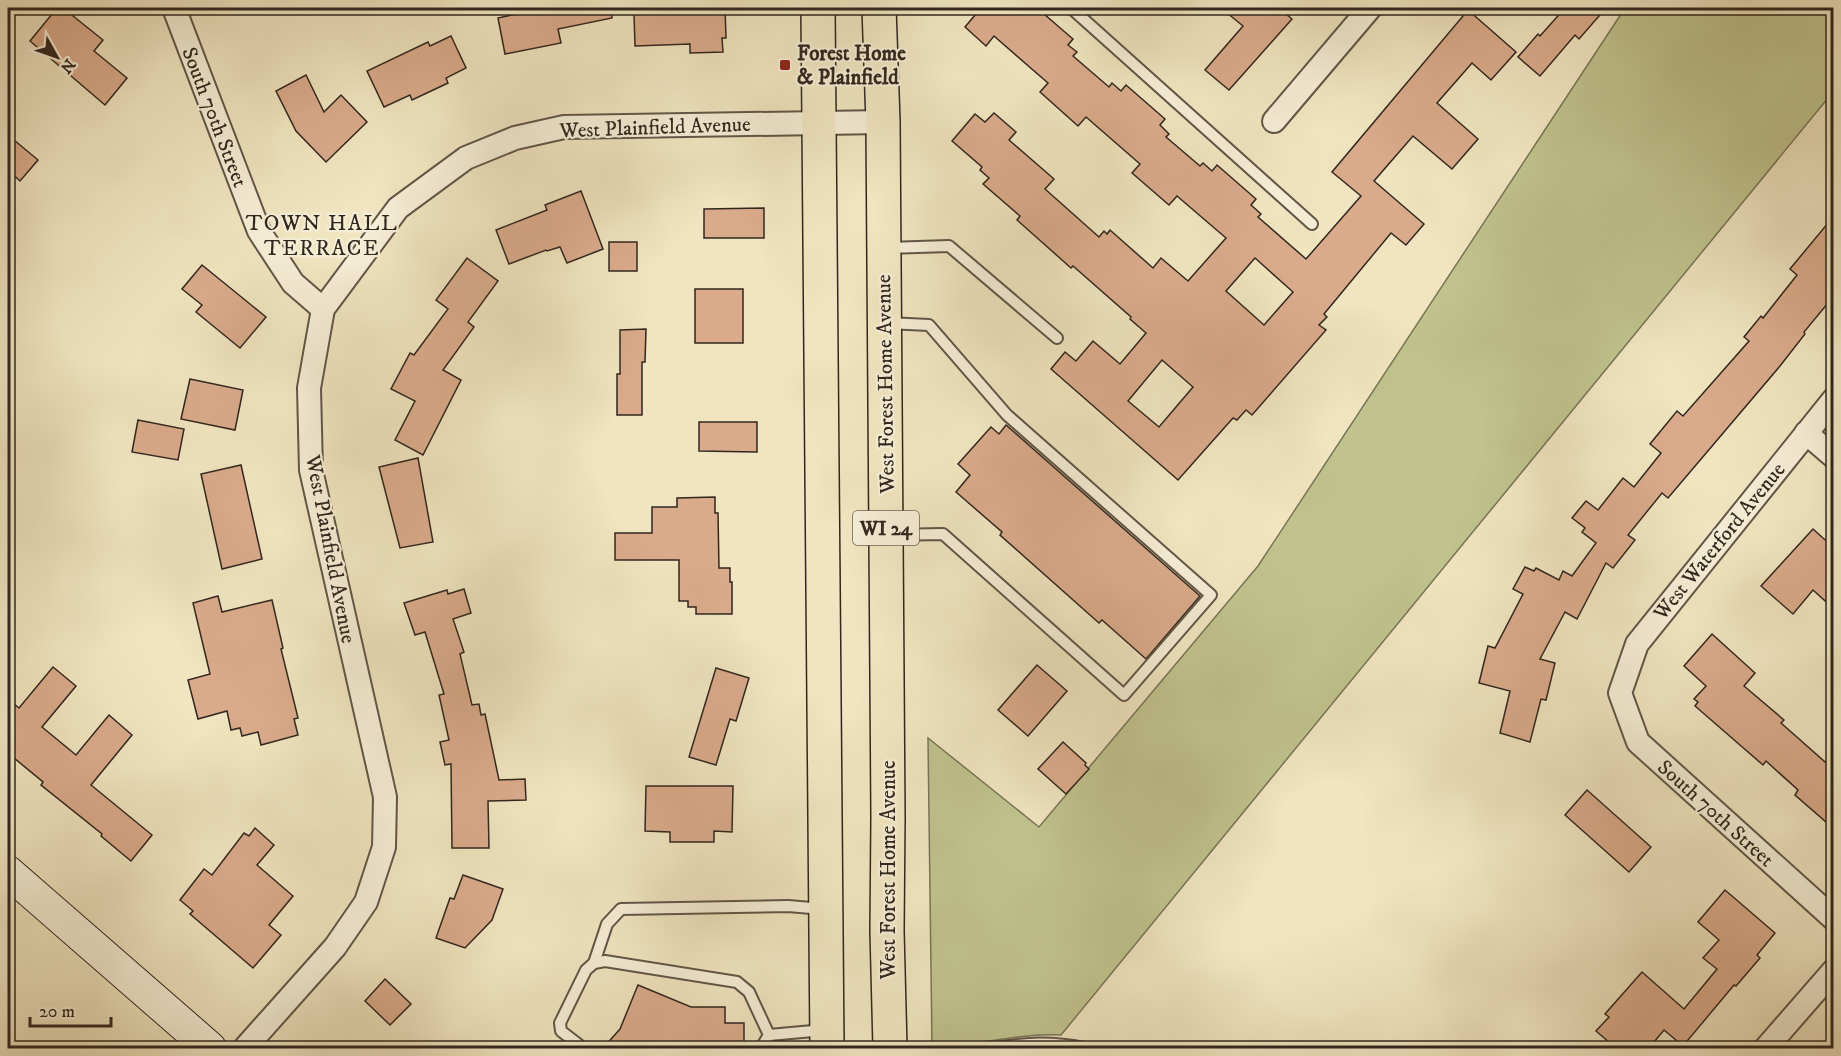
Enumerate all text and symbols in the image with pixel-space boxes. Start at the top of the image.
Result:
north arrow [27,27,87,87]
place label: Forest Home & Plainfield [797,41,906,91]
street label: South 70th Street [175,44,253,191]
text: N [56,55,80,77]
marker: Forest Home & Plainfield [778,58,792,72]
street label: West Plainfield Avenue [558,112,751,144]
district label: TOWN HALL TERRACE [246,210,398,262]
street label: West Forest Home Avenue [871,274,901,495]
street label: West Plainfield Avenue [299,452,361,646]
street label: West Waterford Avenue [1648,457,1792,626]
road number: WI 24 [853,511,919,545]
street label: South 70th Street [1652,755,1779,873]
street label: West Forest Home Avenue [876,760,902,981]
scale bar [30,990,111,1028]
text: 20 m [39,1001,75,1023]

